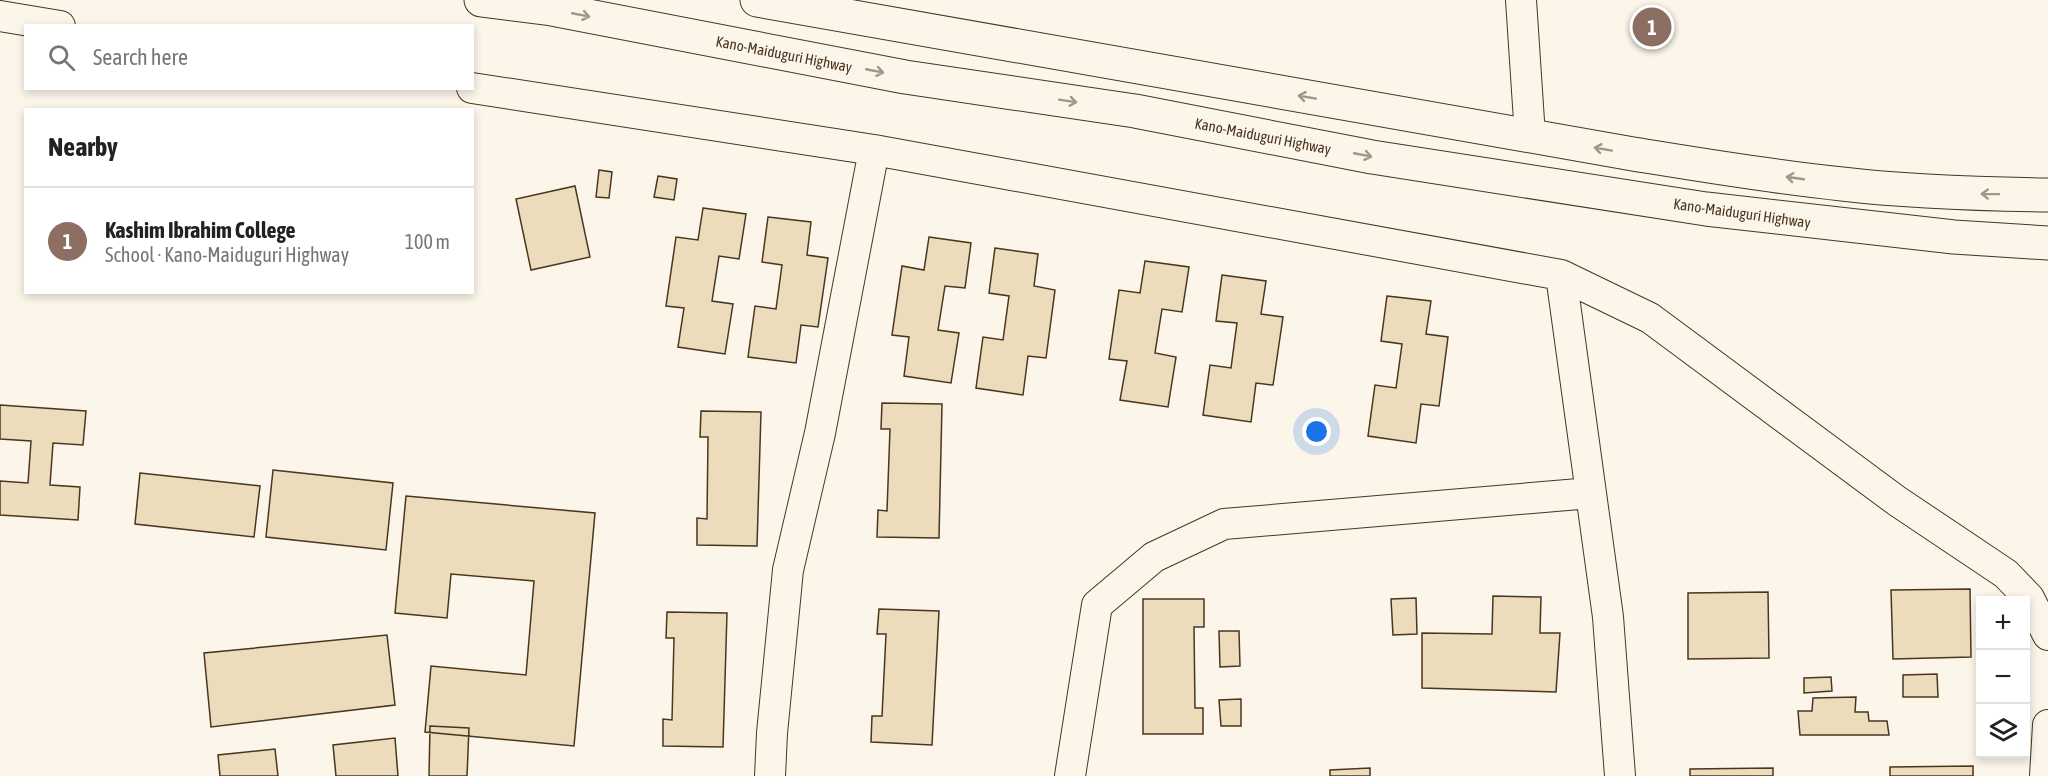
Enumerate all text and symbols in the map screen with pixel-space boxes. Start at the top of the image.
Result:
pin: 1 [1632,4,1672,50]
one-way arrow [570,10,590,21]
search box [24,24,474,90]
street label: Kano-Maiduguri Highway [714,32,854,76]
icon: search [45,41,78,74]
text: Search here [93,44,188,70]
one-way arrow [865,66,885,77]
one-way arrow [1298,91,1317,102]
one-way arrow [1058,96,1077,107]
street label: Kano-Maiduguri Highway [1193,114,1333,158]
text: Nearby [48,132,118,162]
one-way arrow [1593,143,1613,154]
one-way arrow [1353,150,1372,161]
one-way arrow [1786,173,1806,184]
one-way arrow [1980,188,2000,200]
street label: Kano-Maiduguri Highway [1672,195,1812,231]
text: Kashim Ibrahim College [105,217,296,243]
text: 1 [63,230,72,253]
text: 100 m [405,230,450,253]
text: School · Kano-Maiduguri Highway [105,243,349,266]
your location [1302,417,1331,446]
map controls [1976,596,2030,758]
button: + [1976,596,2030,650]
button: − [1976,650,2030,704]
button: layers [1976,704,2030,758]

